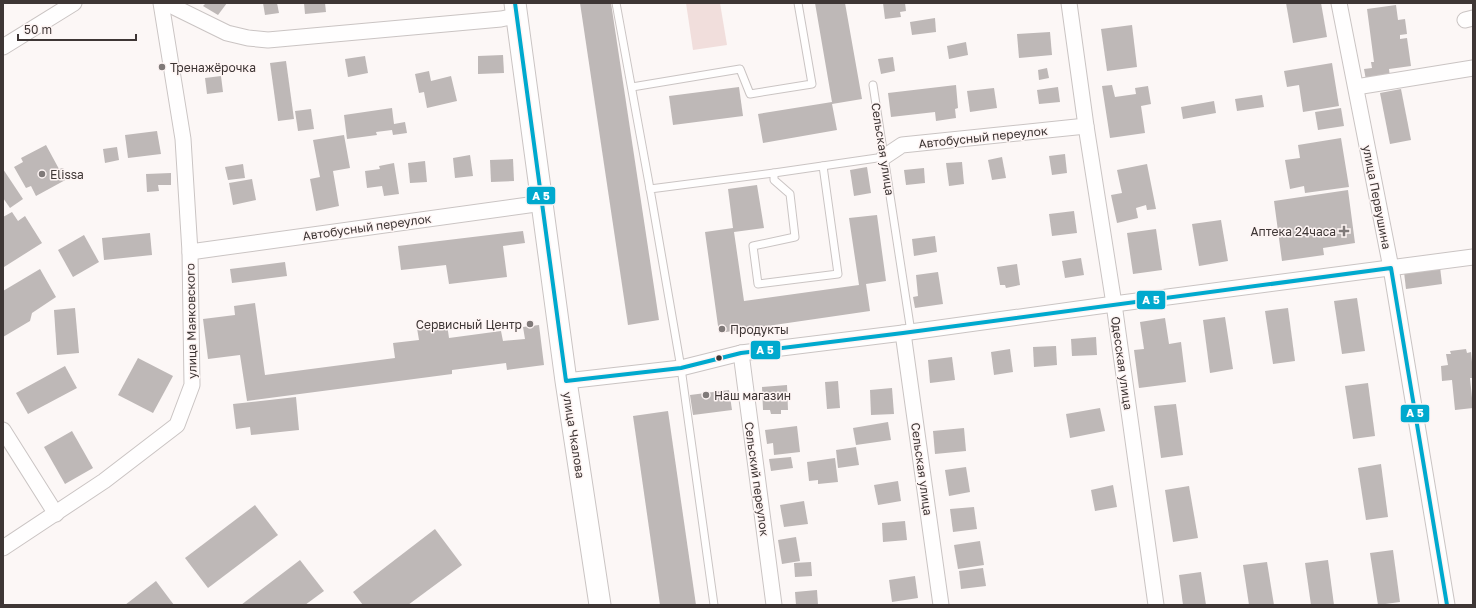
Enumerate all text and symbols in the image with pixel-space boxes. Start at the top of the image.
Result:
scale bar [18,16,136,42]
text: 50 m [24,22,52,37]
place label: Тренажёрочка [170,60,256,75]
marker: Тренажёрочка [157,62,167,72]
street label: Сельская улица [868,102,898,196]
street label: Автобусный переулок [918,123,1048,151]
street label: улица Первушина [1360,144,1394,250]
place label: Elissa [50,167,84,182]
marker: Elissa [37,169,47,179]
line badge: A 5 [526,186,556,205]
text: A 5 [532,189,550,202]
street label: Автобусный переулок [302,211,432,243]
place label: Аптека 24часа [1250,224,1336,239]
marker: Аптека 24часа [1339,226,1349,236]
street label: улица Маяковского [182,263,200,379]
line badge: A 5 [1136,290,1166,310]
text: A 5 [1142,293,1160,306]
street label: Одесская улица [1108,315,1136,411]
place label: Сервисный Центр [416,317,522,332]
marker: Сервисный Центр [525,319,535,329]
place label: Продукты [730,322,789,337]
marker: Продукты [717,324,727,334]
line badge: A 5 [750,340,781,360]
text: A 5 [756,343,774,356]
unlabelled marker [714,353,724,363]
place label: Наш магазин [714,388,791,403]
marker: Наш магазин [701,390,711,400]
street label: улица Чкалова [560,391,588,479]
line badge: A 5 [1400,404,1430,423]
text: A 5 [1406,406,1424,419]
street label: Сельский переулок [742,421,772,537]
street label: Сельская улица [908,422,936,516]

